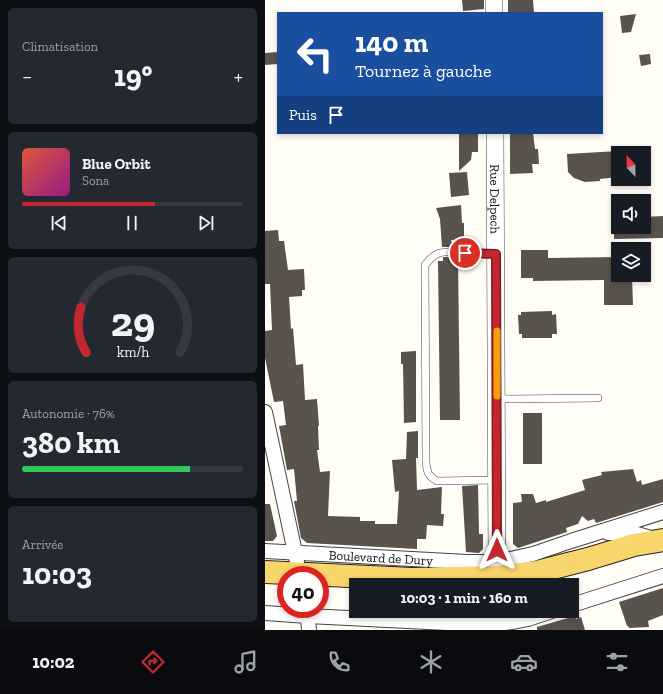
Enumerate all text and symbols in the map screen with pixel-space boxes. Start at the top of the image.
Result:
text: 140 m [355,26,428,59]
icon: left [289,28,341,80]
text: Climatisation [22,39,98,54]
text: 19° [114,58,152,94]
text: Tournez à gauche [355,60,491,82]
text: − [22,63,32,90]
text: + [234,63,243,90]
icon: arrive [325,104,347,126]
text: Puis [289,106,317,124]
north arrow [611,146,651,186]
map controls [611,146,651,282]
text: Blue Orbit [82,155,150,173]
street label: Rue Delpech [488,164,503,235]
text: Sona [82,173,109,188]
button: sound [611,194,651,234]
icon: previous [48,212,70,234]
icon: pause [121,212,143,234]
icon: next [195,212,217,234]
pin [448,236,482,270]
icon: arrive [454,242,476,264]
button: layers [611,242,651,282]
text: 29 [110,297,155,347]
text: km/h [116,344,149,361]
text: Autonomie · 76% [22,406,115,421]
text: 380 km [22,425,120,461]
position arrow [476,529,518,571]
text: Arrivée [22,537,63,552]
street label: Boulevard de Dury [328,547,434,568]
text: 10:03 [22,556,92,592]
speed limit sign: 40 [277,566,329,618]
text: 10:03 · 1 min · 160 m [400,589,528,607]
icon: directions [139,648,167,676]
icon: music [232,648,260,676]
icon: phone [325,648,353,676]
icon: climate [417,648,445,676]
icon: car [510,648,538,676]
icon: filters [603,648,631,676]
text: 10:02 [32,651,74,673]

